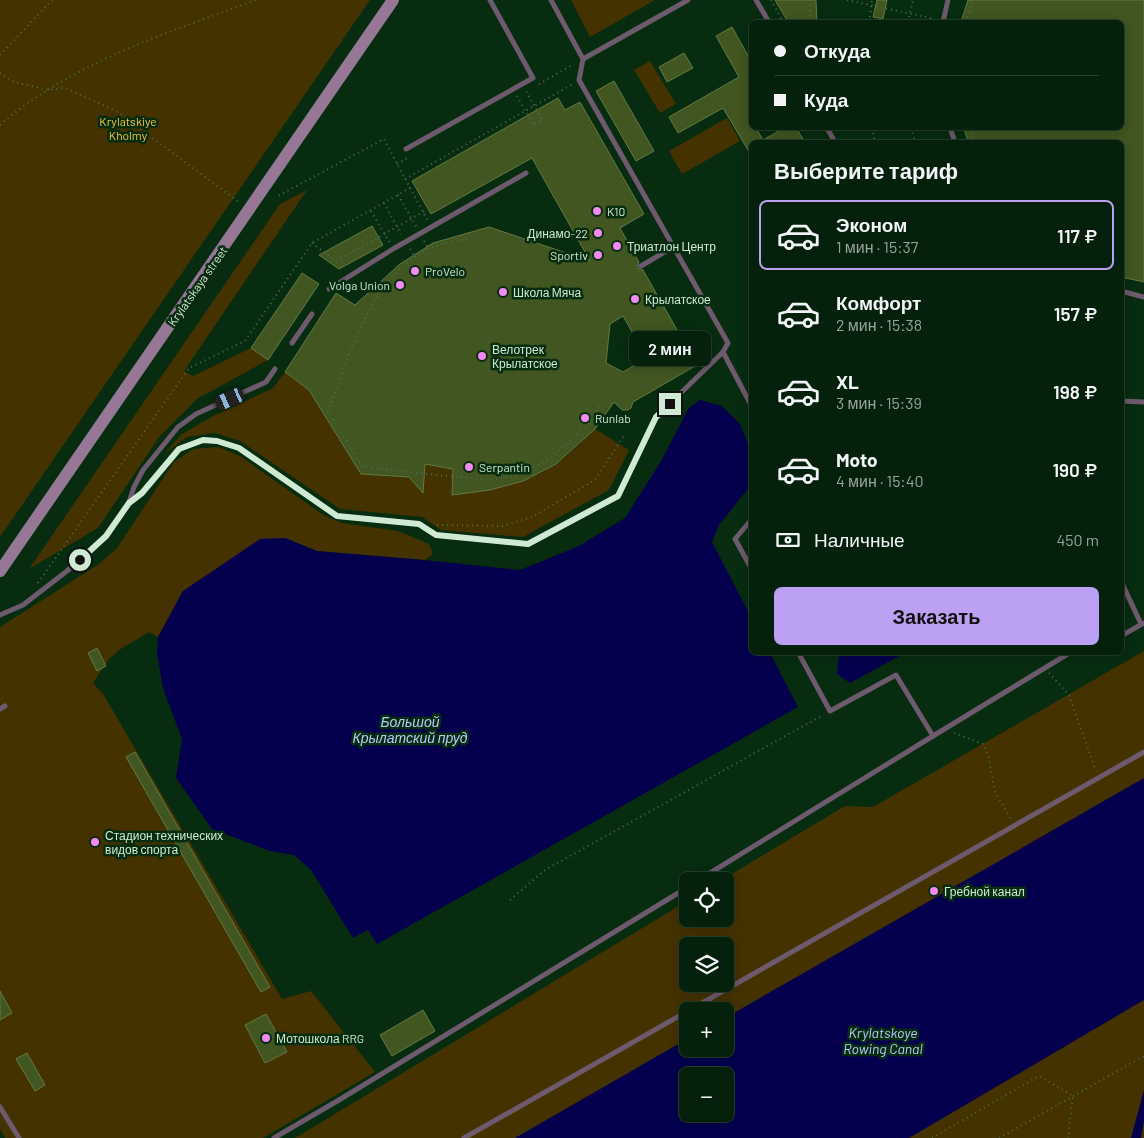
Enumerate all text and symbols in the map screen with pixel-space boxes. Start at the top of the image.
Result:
text: Откуда [804,39,870,62]
text: Куда [804,88,848,111]
park label: Krylatskiye Kholmy [99,114,157,142]
text: Выберите тариф [774,157,958,183]
place label: K10 [607,204,625,218]
marker: K10 [591,205,603,217]
icon: car [776,213,821,258]
text: Эконом [836,213,907,236]
text: 117 ₽ [1057,224,1097,247]
place label: Динамо-22 [527,226,588,241]
marker: Динамо-22 [592,227,604,239]
text: 1 мин · 15:37 [836,237,918,256]
place label: Триатлон Центр [627,239,716,254]
marker: Триатлон Центр [611,240,623,252]
street label: Krylatskaya street [164,243,230,329]
place label: Sportiv [550,248,588,262]
marker: Sportiv [592,249,604,261]
place label: ProVelo [425,264,465,278]
marker: ProVelo [409,265,421,277]
place label: Volga Union [329,278,390,292]
marker: Volga Union [394,279,406,291]
place label: Школа Мяча [513,285,582,299]
marker: Школа Мяча [497,286,509,298]
icon: car [776,291,821,336]
text: Комфорт [836,291,921,314]
place label: Крылатское [645,292,711,307]
marker: Крылатское [629,293,641,305]
text: 157 ₽ [1054,302,1097,325]
text: 2 мин · 15:38 [836,315,922,334]
callout: 2 мин [629,332,711,366]
text: 2 мин [648,339,692,358]
place label: Велотрек Крылатское [492,342,558,371]
marker: Велотрек Крылатское [476,350,488,362]
icon: car [776,369,821,414]
text: XL [836,370,859,393]
text: 198 ₽ [1053,380,1097,403]
car [213,386,246,412]
route end [659,393,681,415]
text: 3 мин · 15:39 [836,393,922,412]
place label: Runlab [595,411,631,425]
marker: Runlab [579,412,591,424]
icon: car [776,447,821,492]
text: Moto [836,448,878,471]
text: 190 ₽ [1052,458,1097,481]
place label: Serpantin [479,460,530,474]
marker: Serpantin [463,461,475,473]
text: 4 мин · 15:40 [836,471,924,490]
icon: cash [774,526,802,554]
text: Наличные [814,528,905,551]
text: 450 m [1056,530,1099,549]
route start [69,549,91,571]
button: Заказать [774,587,1099,645]
water label: Большой Крылатский пруд [352,713,468,746]
place label: Стадион технических видов спорта [105,828,223,857]
marker: Стадион технических видов спорта [89,836,101,848]
map controls [679,872,734,1122]
button: locate [679,872,734,927]
place label: Гребной канал [944,884,1025,899]
marker: Гребной канал [928,885,940,897]
button: layers [679,937,734,992]
button: + [679,1002,734,1057]
water label: Krylatskoye Rowing Canal [843,1024,923,1057]
place label: Мотошкола RRG [276,1031,364,1045]
marker: Мотошкола RRG [260,1032,272,1044]
button: − [679,1067,734,1122]

